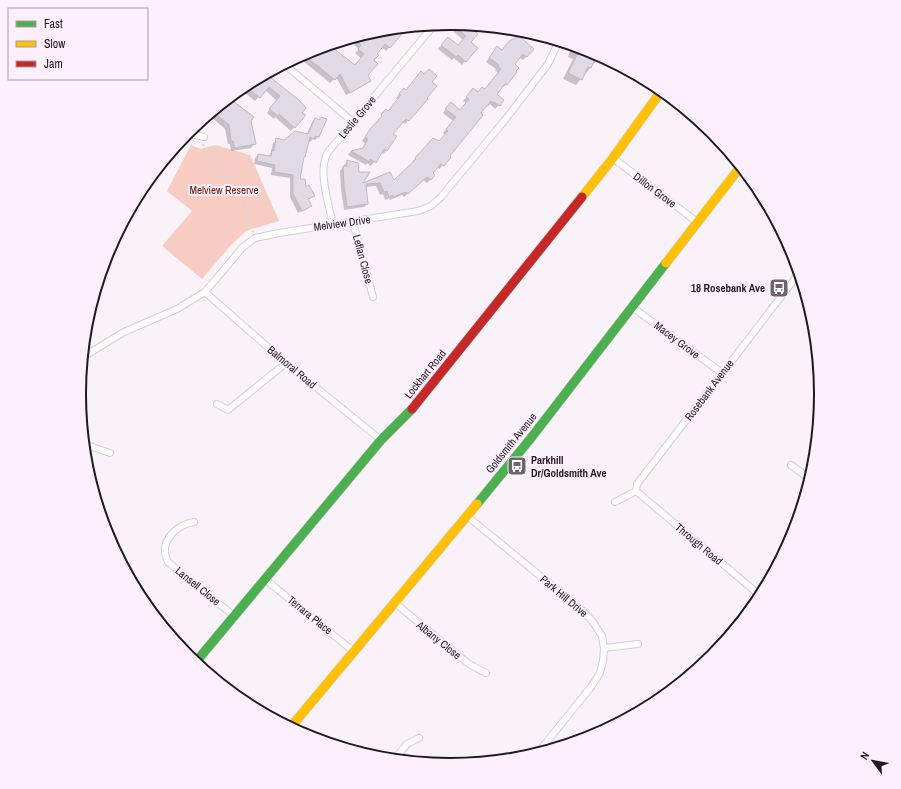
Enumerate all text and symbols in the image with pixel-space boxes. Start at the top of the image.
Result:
legend [8,8,148,80]
text: Fast [44,16,63,32]
text: Slow [44,36,66,52]
text: Jam [44,56,63,72]
street label: Leslie Grove [335,93,379,141]
street label: Dillon Grove [631,169,679,211]
park label: Melview Reserve [189,183,259,197]
street label: Melview Drive [313,212,371,234]
street label: Leflan Close [350,233,376,285]
bus stop icon: 18 Rosebank Ave [768,277,790,299]
place label: 18 Rosebank Ave [691,281,765,295]
street label: Macey Grove [651,318,703,362]
street label: Balmoral Road [265,342,319,392]
street label: Lockhart Road [401,347,449,401]
street label: Rosebank Avenue [681,357,737,423]
street label: Goldsmith Avenue [482,410,540,476]
place label: Parkhill Dr/Goldsmith Ave [531,453,607,480]
bus stop icon: Parkhill Dr/Goldsmith Ave [506,455,528,477]
street label: Through Road [672,520,726,568]
street label: Lansell Close [173,564,223,608]
street label: Park Hill Drive [537,572,591,620]
street label: Terrara Place [285,593,335,637]
street label: Albany Close [413,617,464,662]
north arrow [853,741,893,781]
text: N [857,749,872,762]

